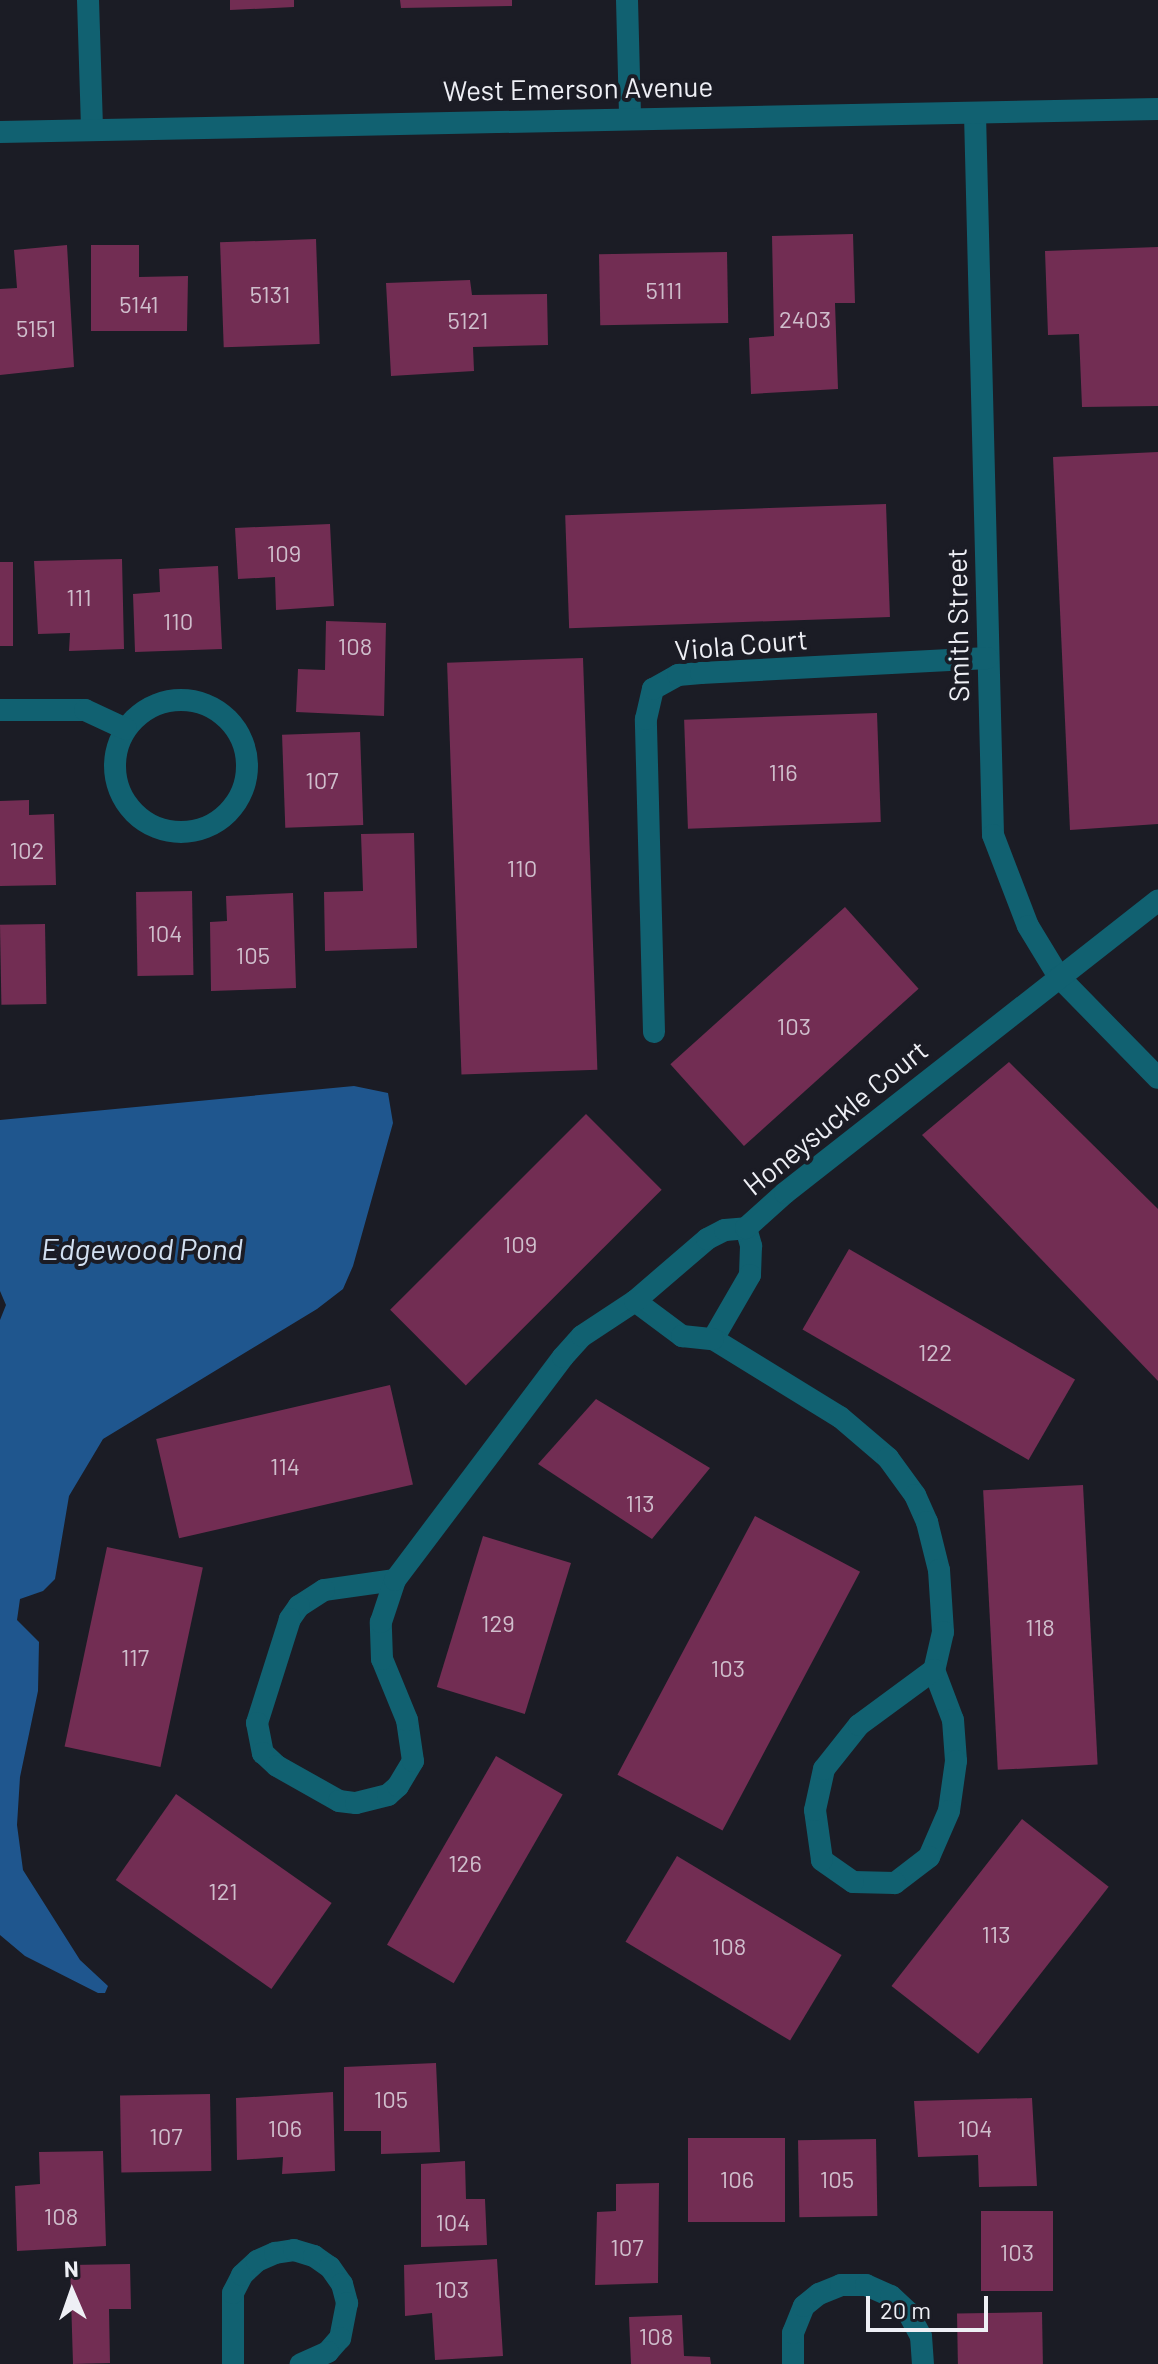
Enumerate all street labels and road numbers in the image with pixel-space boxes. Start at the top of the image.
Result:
street label: West Emerson Avenue [443,69,713,107]
street label: Smith Street [939,548,975,702]
street label: Viola Court [673,621,809,667]
street label: Honeysuckle Court [736,1032,934,1202]

